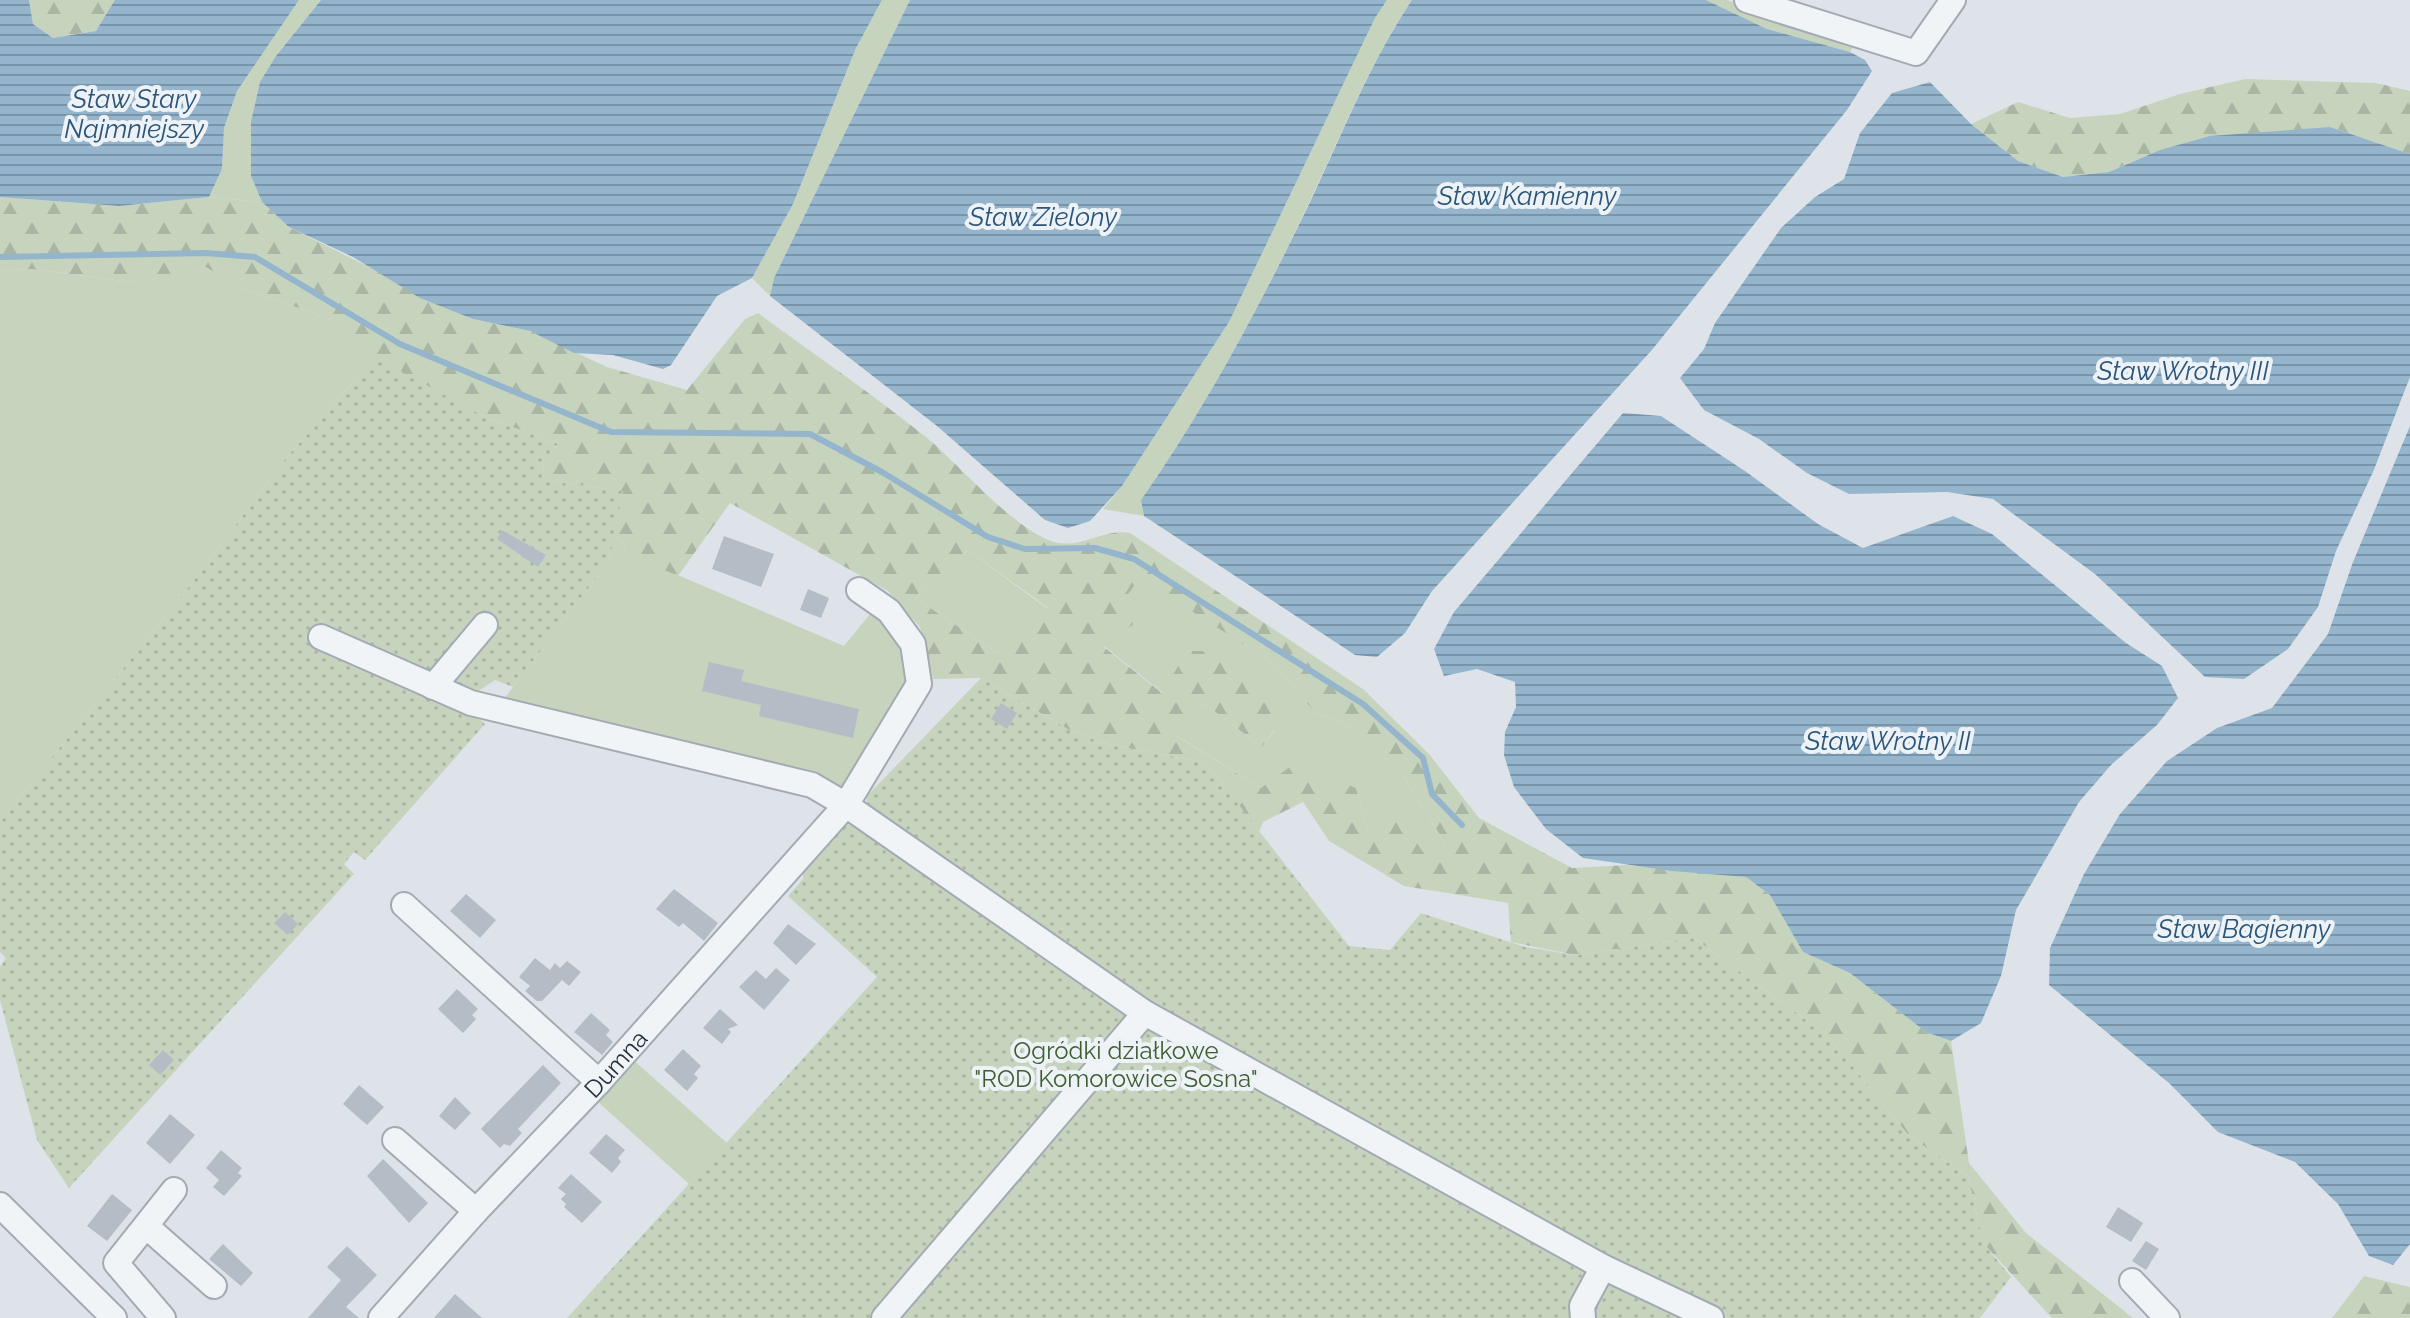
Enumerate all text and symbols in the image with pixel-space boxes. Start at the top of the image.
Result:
water label: Staw Stary Najmniejszy [64,84,205,144]
water label: Staw Kamienny [1437,181,1618,211]
water label: Staw Zielony [968,202,1118,232]
water label: Staw Wrotny III [2096,356,2269,386]
water label: Staw Wrotny II [1804,726,1971,756]
water label: Staw Bagienny [2157,914,2332,944]
street label: Dumna [578,1024,653,1103]
park label: Ogródki działkowe "ROD Komorowice Sosna" [974,1036,1258,1093]

